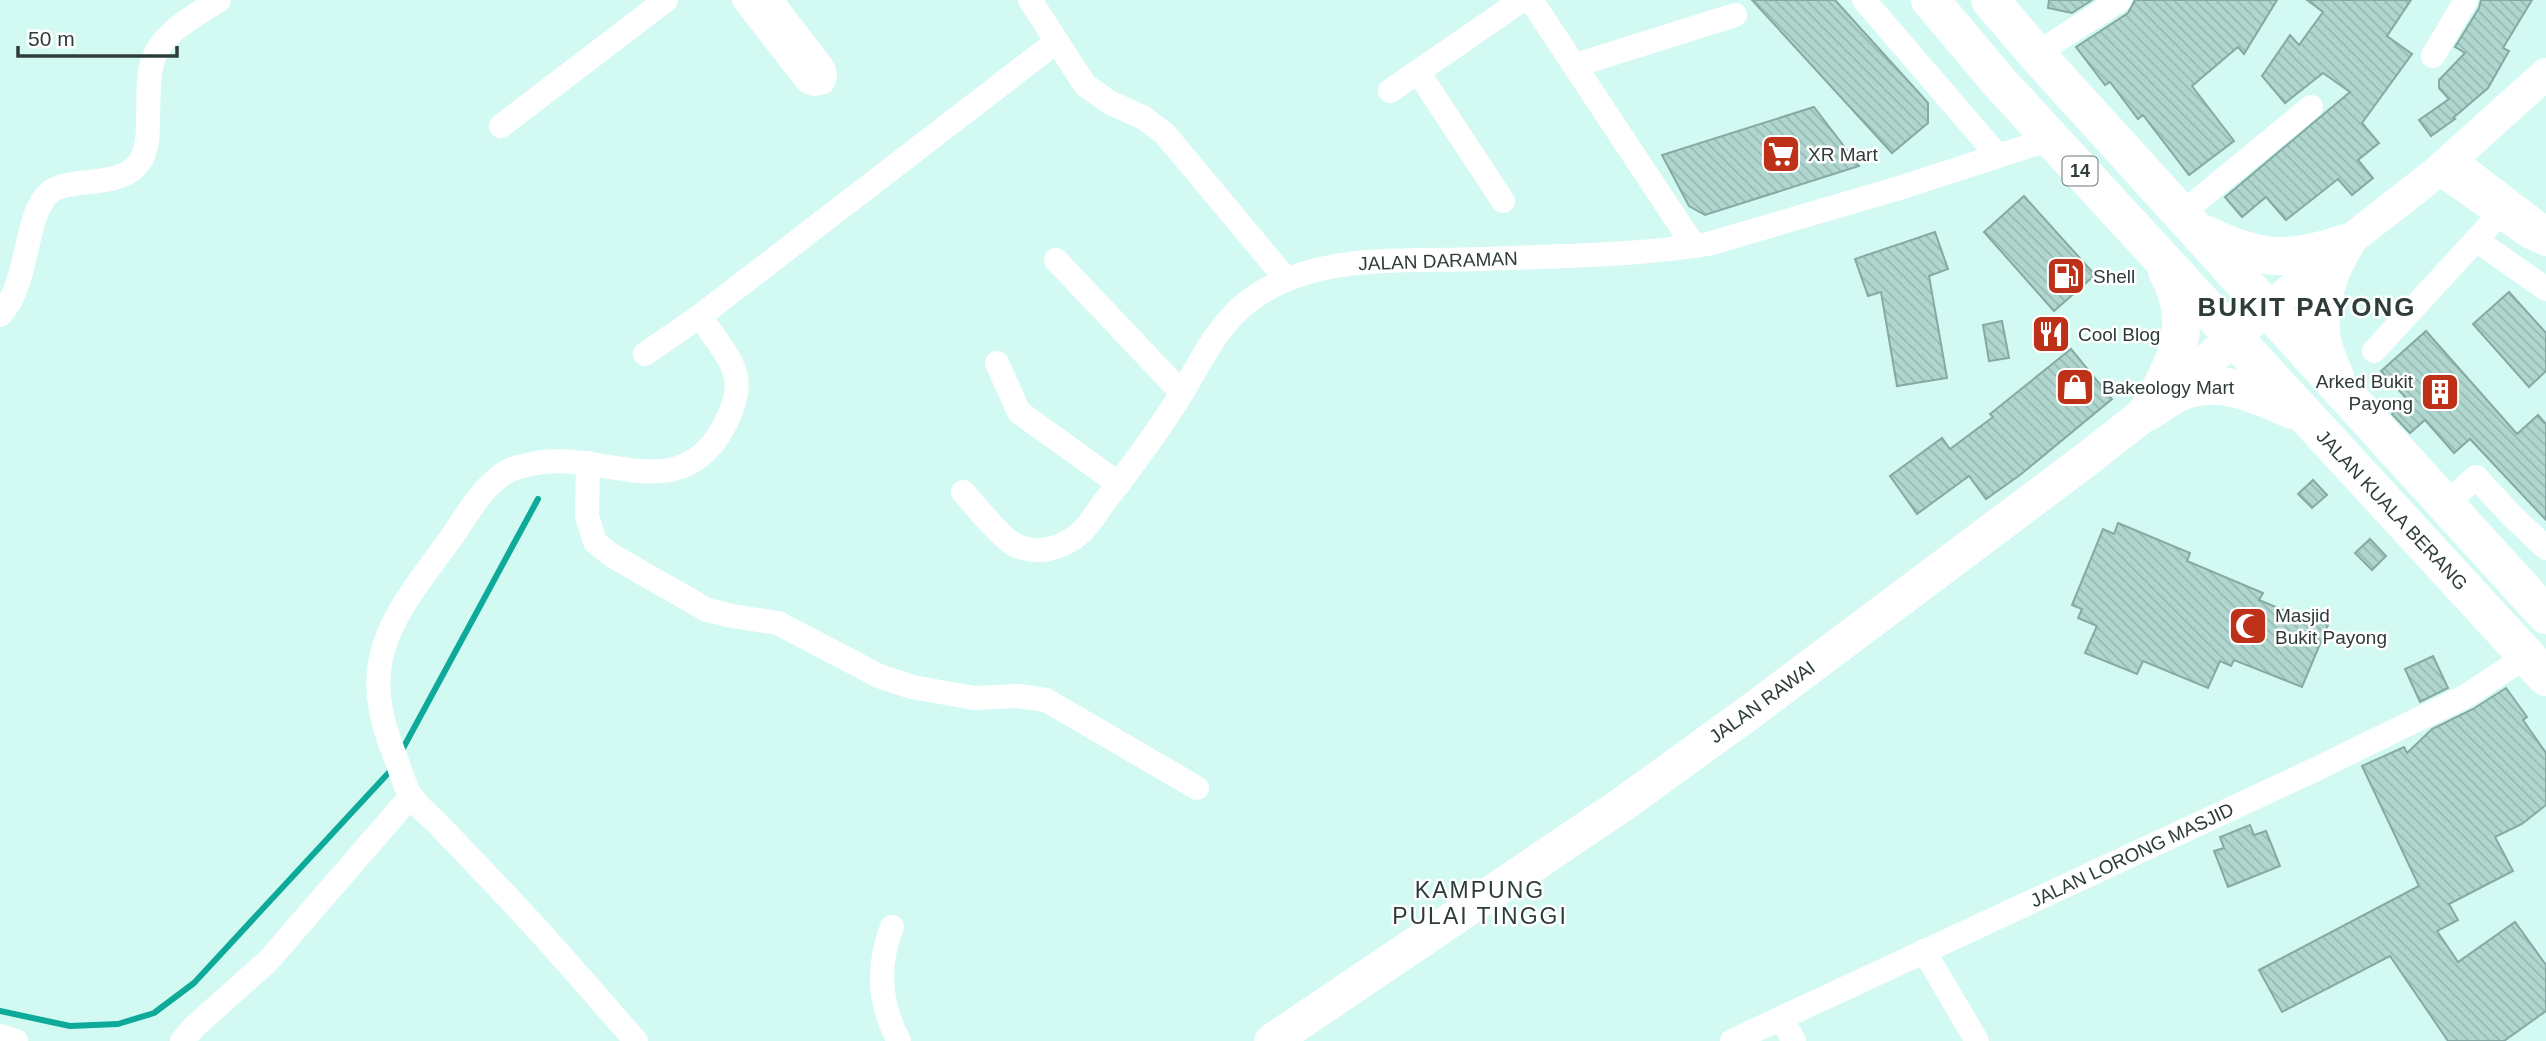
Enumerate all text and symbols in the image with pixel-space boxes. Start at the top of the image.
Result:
scale bar [18,14,177,58]
text: 50 m [28,27,75,50]
supermarket icon: XR Mart [1760,133,1802,175]
place label: XR Mart [1808,144,1878,165]
road number: 14 [2062,156,2098,186]
street label: JALAN DARAMAN [1358,248,1518,274]
fuel station icon: Shell [2045,255,2087,297]
place label: Shell [2093,266,2135,287]
district label: BUKIT PAYONG [2197,292,2417,322]
restaurant icon: Cool Blog [2030,313,2072,355]
place label: Cool Blog [2078,324,2160,345]
shop icon: Bakeology Mart [2054,366,2096,408]
place label: Arked Bukit Payong [2316,371,2414,414]
building icon: Arked Bukit Payong [2419,371,2461,413]
place label: Bakeology Mart [2102,377,2235,398]
street label: JALAN KUALA BERANG [2312,426,2472,594]
mosque icon: Masjid Bukit Payong [2227,605,2269,647]
place label: Masjid Bukit Payong [2275,605,2387,648]
street label: JALAN RAWAI [1705,657,1819,747]
street label: JALAN LORONG MASJID [2027,799,2237,911]
district label: KAMPUNG PULAI TINGGI [1392,877,1568,929]

